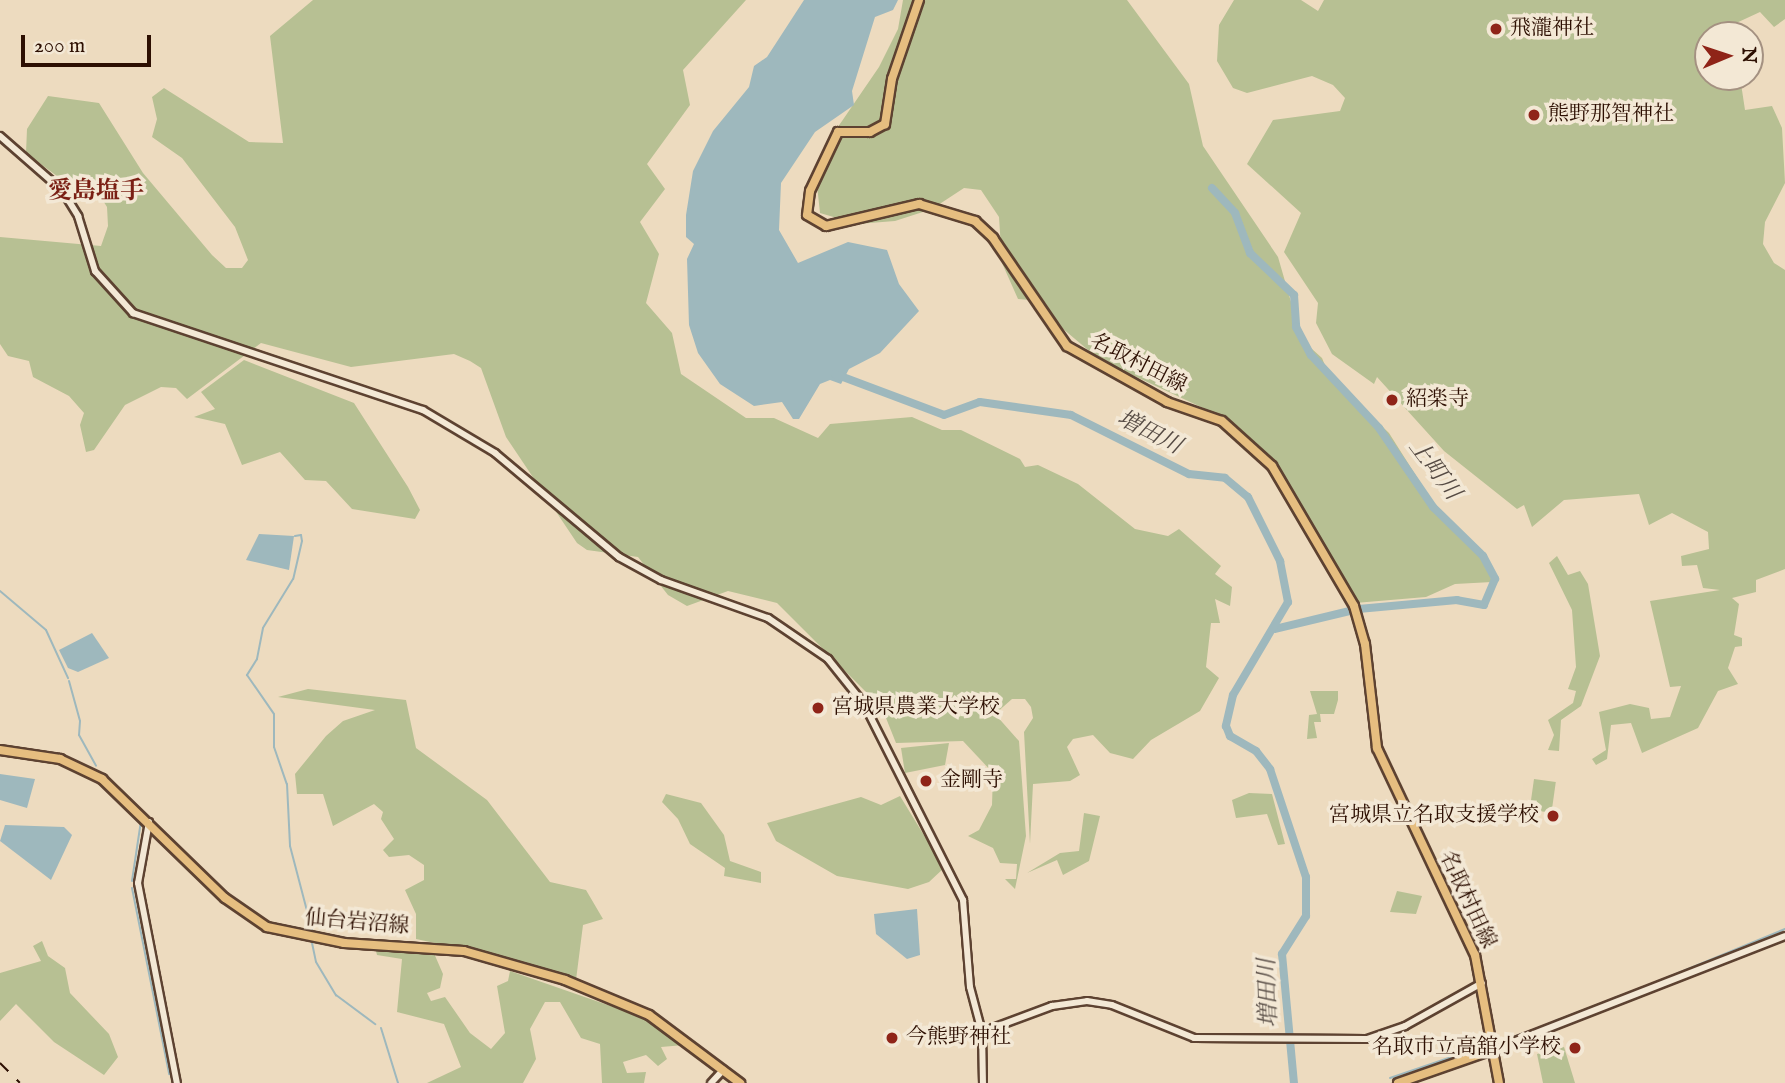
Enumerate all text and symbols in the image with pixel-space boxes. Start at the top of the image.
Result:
place label: 飛瀧神社 [1510,16,1594,42]
scale bar [24,21,154,65]
marker: 飛瀧神社 [1488,21,1504,37]
north arrow [1694,21,1764,91]
text: 200 m [34,33,85,60]
text: N [1736,47,1760,64]
place label: 熊野那智神社 [1548,102,1674,128]
marker: 熊野那智神社 [1526,107,1542,123]
district label: 愛島塩手 [48,178,144,206]
street label: 名取村田線 [1086,329,1190,399]
place label: 紹楽寺 [1406,387,1469,413]
marker: 紹楽寺 [1384,392,1400,408]
water label: 増田川 [1112,405,1186,461]
water label: 上町川 [1402,434,1466,506]
place label: 宮城県農業大学校 [832,695,1000,721]
marker: 宮城県農業大学校 [810,700,826,716]
place label: 金剛寺 [940,768,1003,794]
marker: 金剛寺 [918,773,934,789]
place label: 宮城県立名取支援学校 [1329,803,1539,829]
marker: 宮城県立名取支援学校 [1545,808,1561,824]
street label: 名取村田線 [1433,847,1501,953]
street label: 仙台岩沼線 [304,906,410,940]
water label: 増田川 [1254,958,1284,1028]
place label: 今熊野神社 [906,1025,1011,1051]
marker: 今熊野神社 [884,1030,900,1046]
place label: 名取市立高舘小学校 [1372,1035,1561,1061]
marker: 名取市立高舘小学校 [1567,1040,1583,1056]

